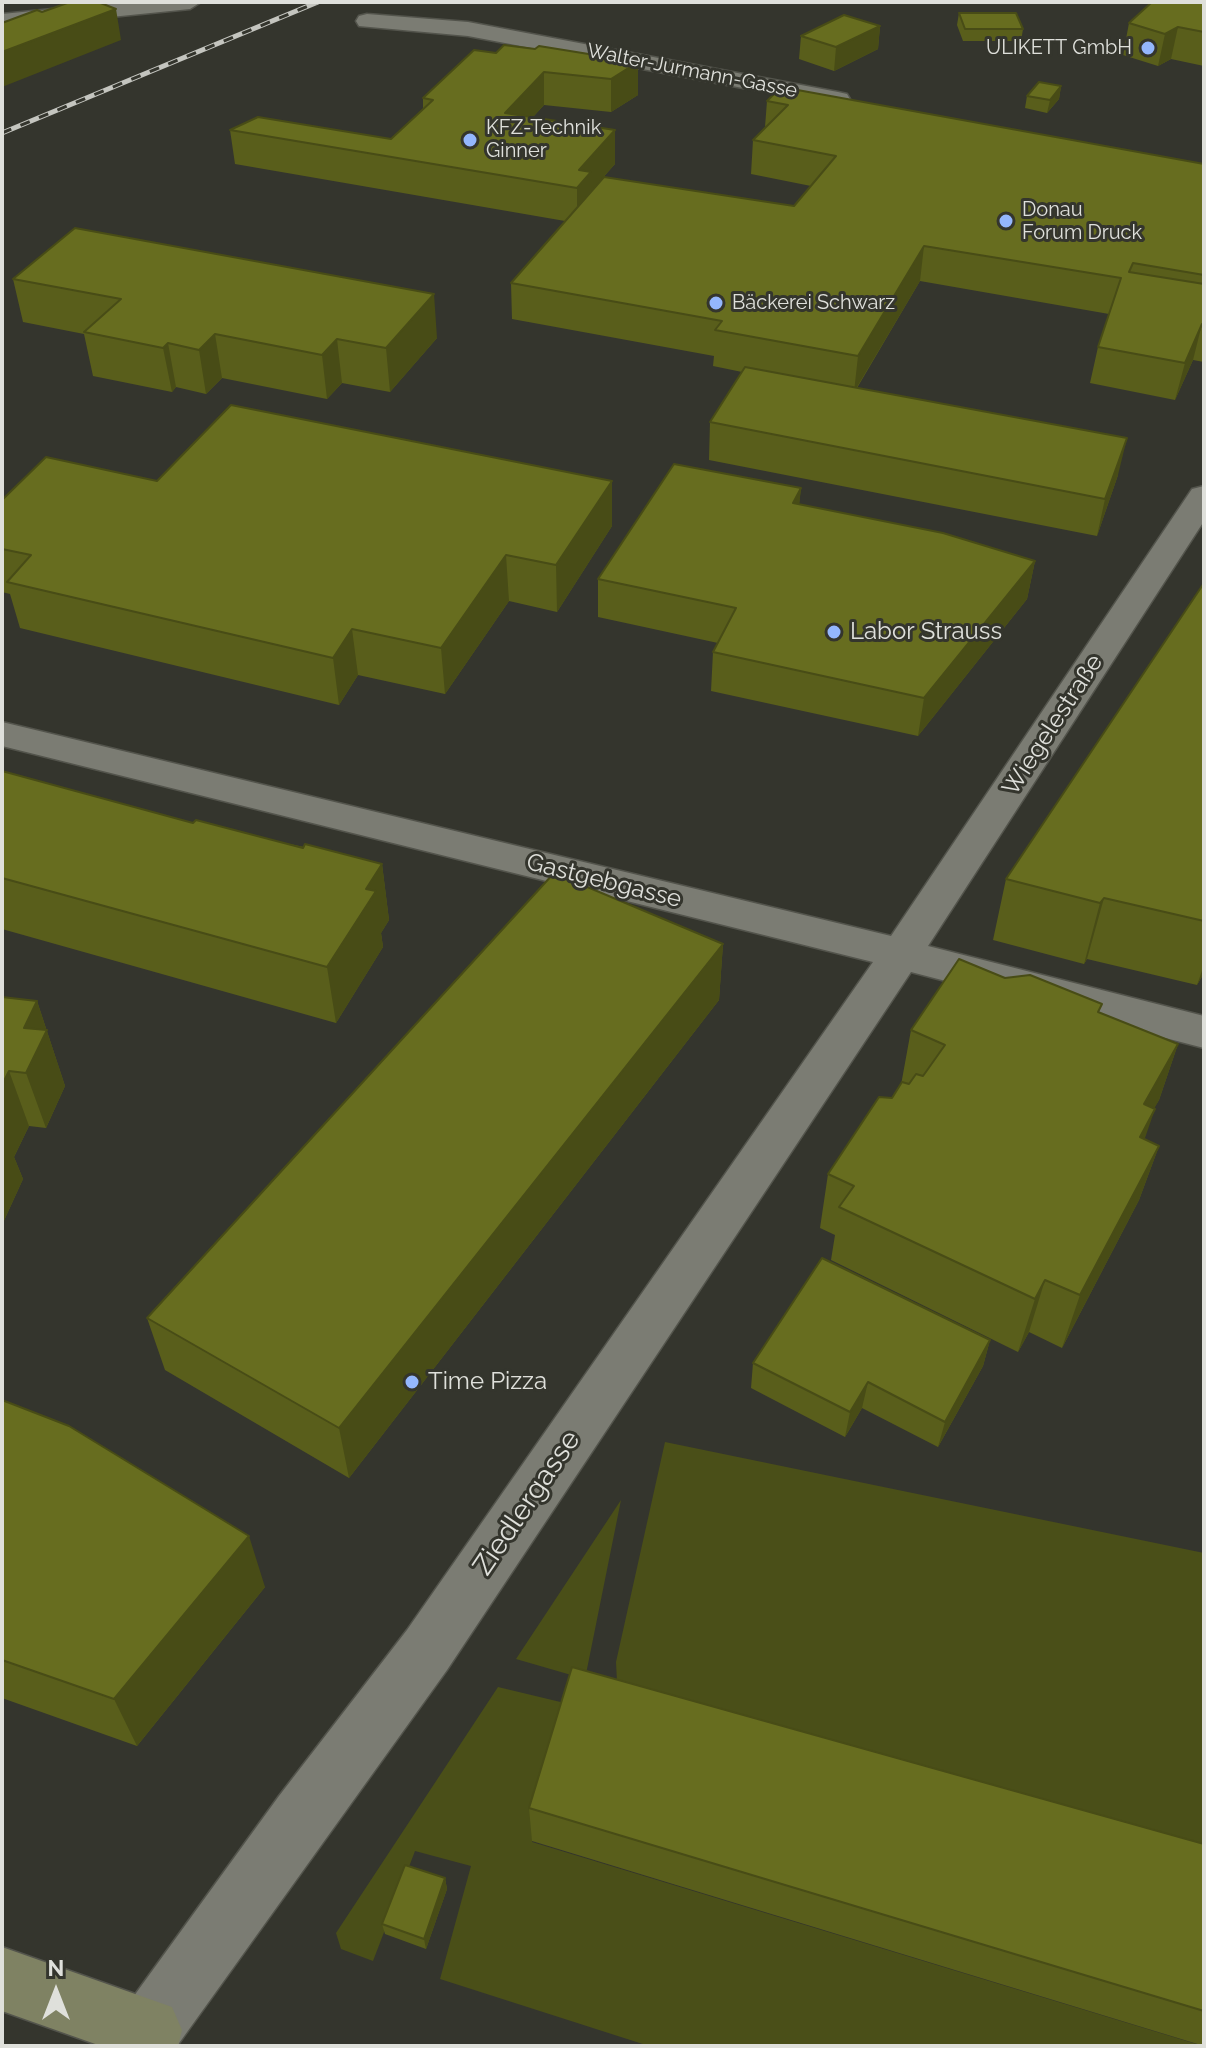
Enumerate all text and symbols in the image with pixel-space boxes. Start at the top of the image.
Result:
place label: ULIKETT GmbH [986,36,1132,60]
street label: Walter-Jurmann-Gasse [585,39,799,103]
marker: ULIKETT GmbH [1139,39,1157,57]
place label: KFZ-Technik Ginner [486,116,601,163]
marker: KFZ-Technik Ginner [461,131,479,149]
place label: Donau Forum Druck [1022,198,1142,245]
marker: Donau Forum Druck [997,212,1015,230]
place label: Bäckerei Schwarz [732,291,895,315]
marker: Bäckerei Schwarz [707,294,725,312]
place label: Labor Strauss [850,618,1002,646]
marker: Labor Strauss [825,623,843,641]
street label: Wiegelestraße [997,649,1109,801]
street label: Gastgebgasse [524,848,684,914]
place label: Time Pizza [428,1368,547,1396]
marker: Time Pizza [403,1373,421,1391]
street label: Ziedlergasse [466,1424,588,1582]
north arrow [16,1952,96,2032]
text: N [48,1955,64,1981]

